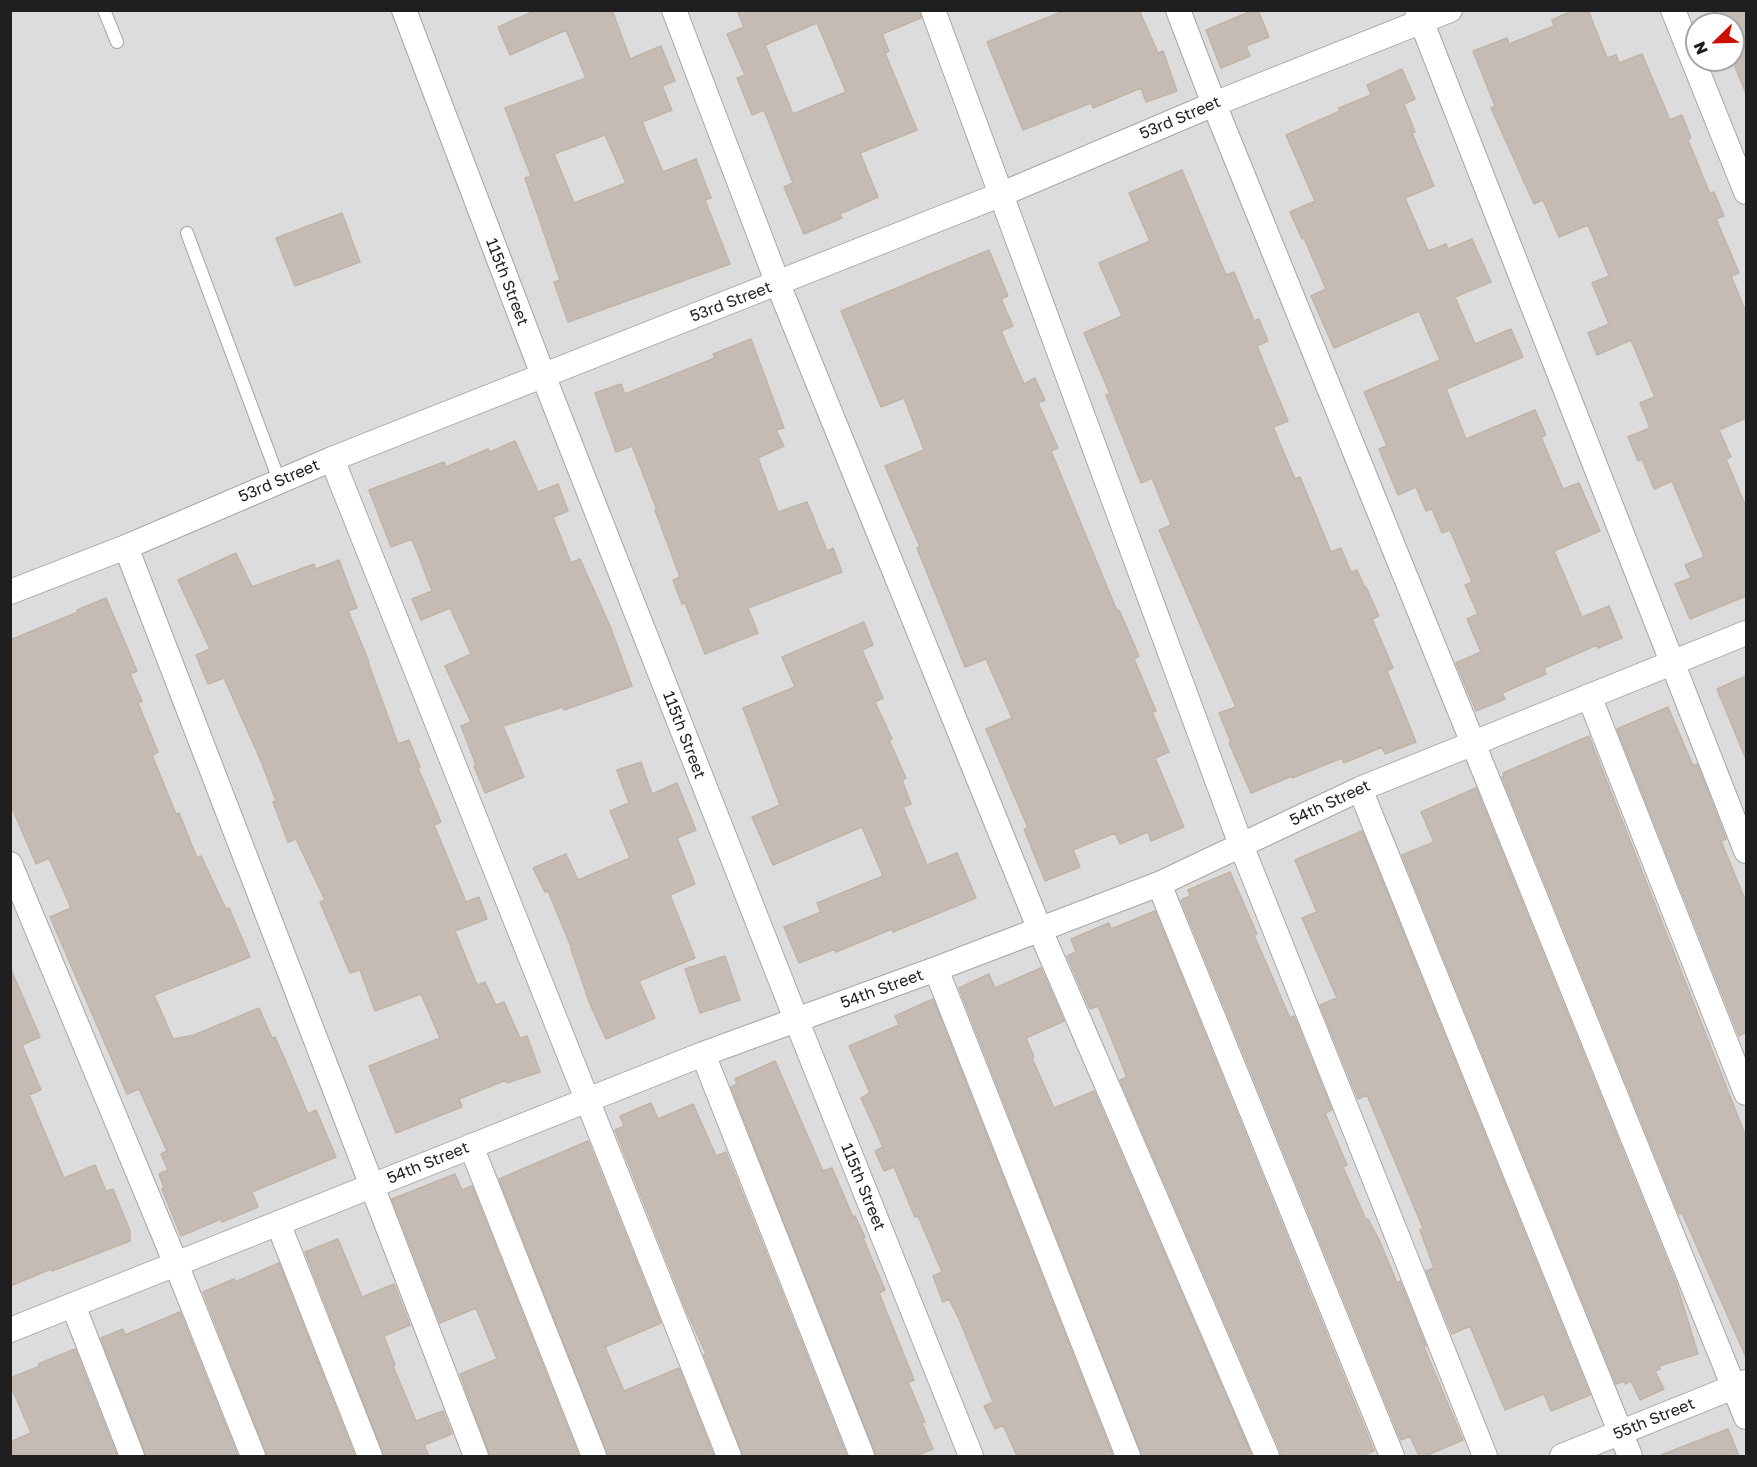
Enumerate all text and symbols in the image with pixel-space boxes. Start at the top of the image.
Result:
north arrow [1685,12,1745,72]
text: N [1689,39,1712,58]
street label: 53rd Street [1137,92,1223,144]
street label: 115th Street [481,235,533,329]
street label: 53rd Street [687,278,775,326]
street label: 53rd Street [236,455,322,507]
street label: 115th Street [658,688,710,782]
street label: 54th Street [1287,776,1373,830]
street label: 54th Street [838,965,926,1013]
street label: 54th Street [384,1138,472,1188]
street label: 115th Street [837,1141,889,1233]
street label: 55th Street [1610,1394,1698,1444]

